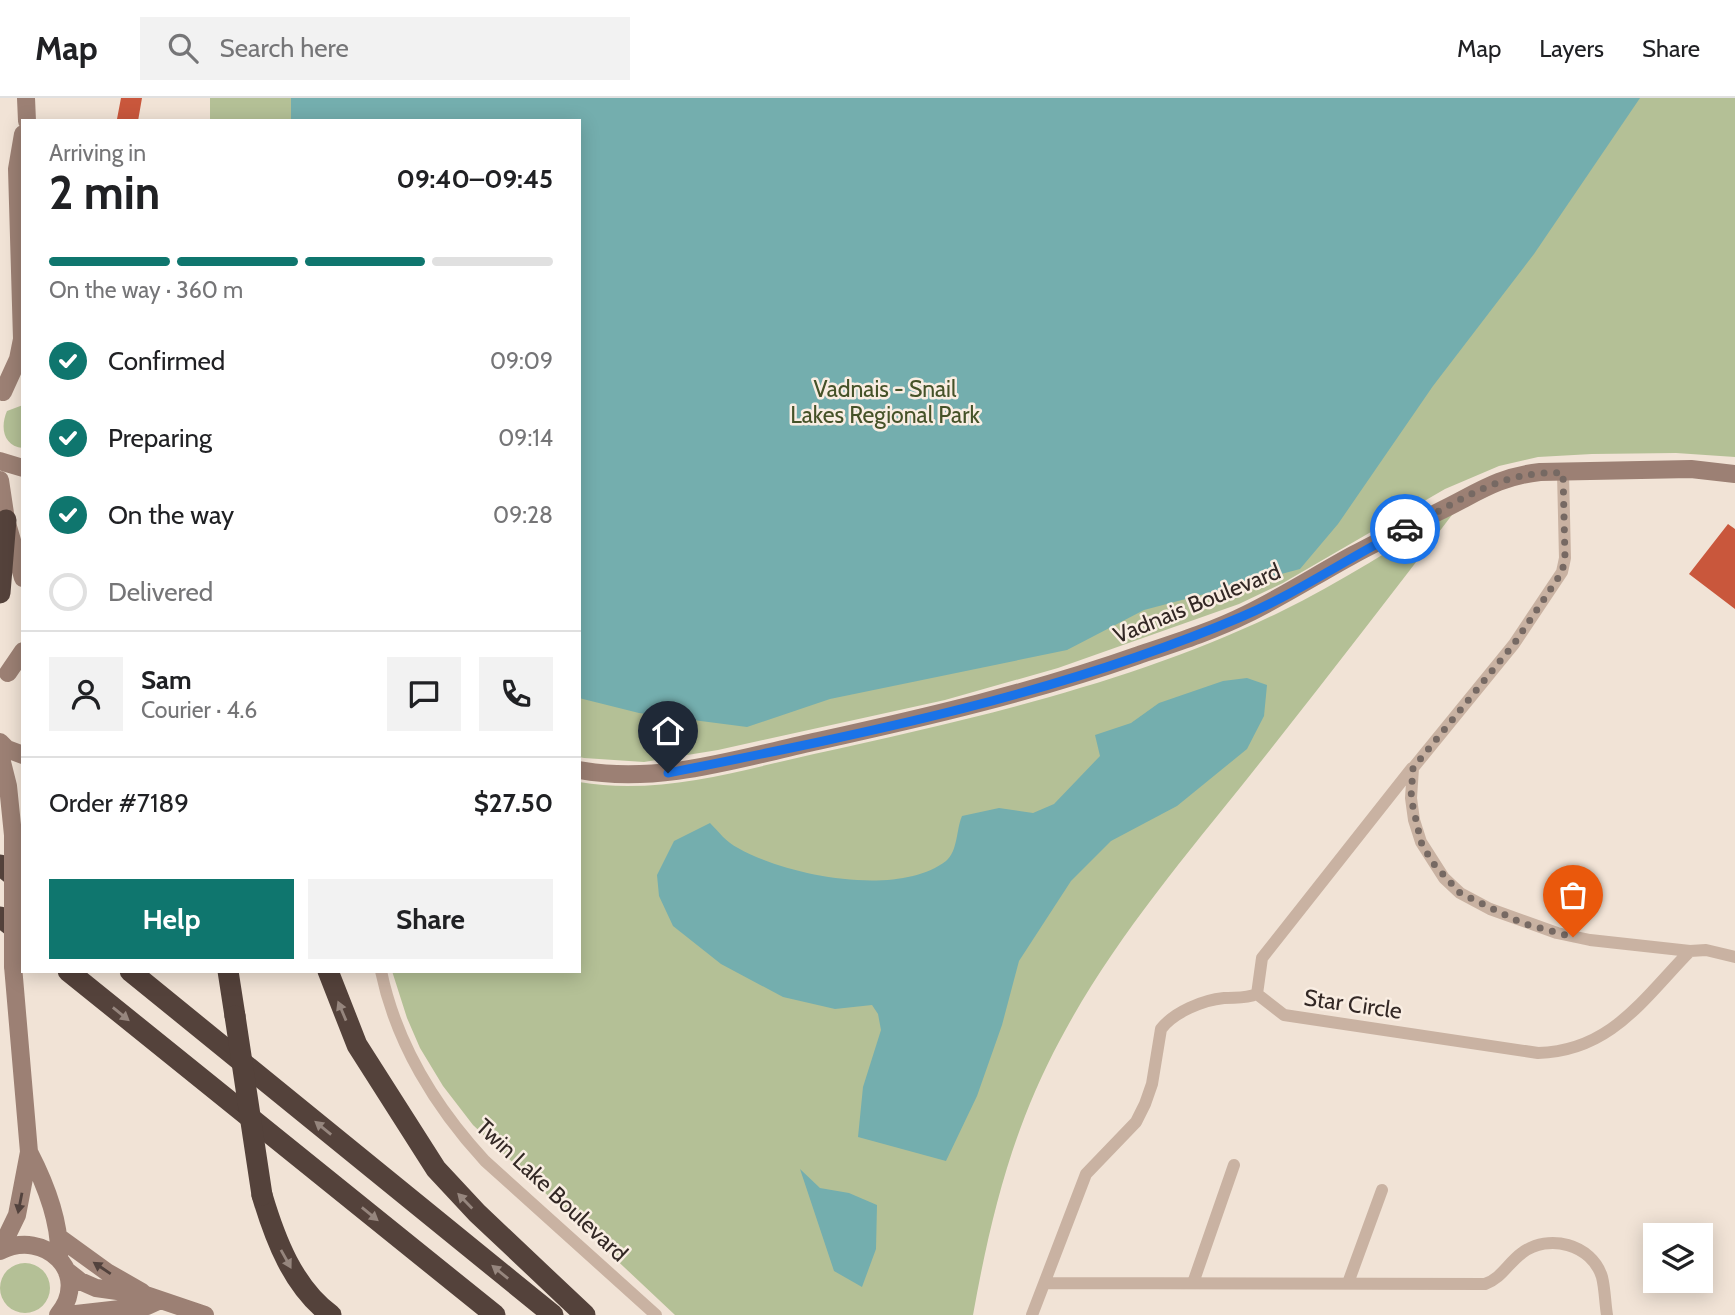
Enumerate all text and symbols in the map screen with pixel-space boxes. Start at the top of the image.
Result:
search box [140,17,630,80]
text: Map [35,28,98,68]
icon: search [164,29,202,67]
text: Search here [220,32,349,64]
text: Map [1457,34,1501,63]
text: Layers [1539,34,1604,63]
text: Share [1642,34,1700,63]
text: Arriving in [49,139,146,167]
text: 09:40–09:45 [397,163,553,195]
text: 2 min [49,165,160,221]
text: On the way · 360 m [49,276,243,304]
icon: check [49,342,87,380]
text: Confirmed [108,345,225,377]
text: 09:09 [490,347,553,375]
park label: Vadnais - Snail Lakes Regional Park [790,375,980,429]
icon: check [49,419,87,457]
text: Preparing [108,422,212,454]
text: 09:14 [498,424,553,452]
courier [1370,494,1440,564]
icon: check [49,496,87,534]
text: On the way [108,499,234,531]
text: 09:28 [493,501,553,529]
icon: car [1386,510,1424,548]
street label: Vadnais Boulevard [1109,557,1285,649]
text: Delivered [108,576,213,608]
button: person [49,657,123,731]
button: chat [387,657,461,731]
button: phone [479,657,553,731]
text: Sam [141,664,192,696]
text: Courier · 4.6 [141,696,257,724]
pin [638,701,698,773]
icon: home [649,712,687,750]
text: Order #7189 [49,787,189,819]
text: $27.50 [474,787,553,819]
pin [1543,865,1603,937]
icon: bag [1554,876,1592,914]
button: Help [49,879,294,959]
button: Share [308,879,553,959]
street label: Star Circle [1302,983,1404,1025]
one-way arrow [336,1000,347,1021]
one-way arrow [112,1006,130,1021]
street label: Twin Lake Boulevard [470,1113,634,1267]
one-way arrow [315,1121,333,1136]
one-way arrow [14,1192,25,1214]
one-way arrow [456,1192,473,1209]
one-way arrow [361,1206,379,1221]
map controls [1643,1223,1713,1293]
button: layers [1643,1223,1713,1293]
one-way arrow [280,1249,292,1268]
one-way arrow [93,1261,111,1275]
one-way arrow [491,1265,508,1280]

